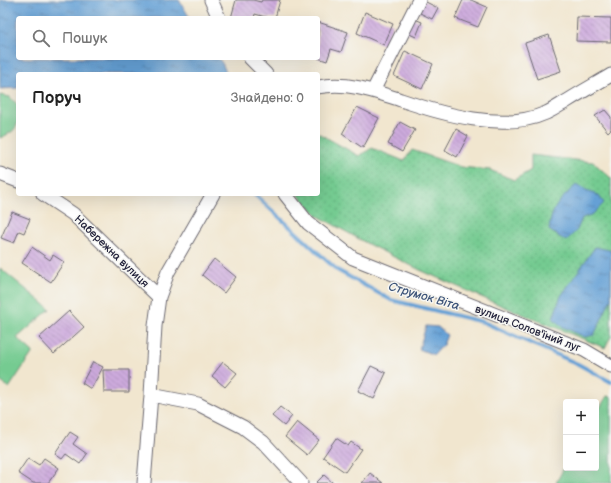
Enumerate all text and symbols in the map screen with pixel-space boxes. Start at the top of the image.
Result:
search box [16,16,320,60]
icon: search [30,27,52,49]
text: Пошук [62,29,108,48]
text: Поруч [32,88,82,108]
text: Знайдено: 0 [231,90,304,106]
street label: Набережна вулиця [72,213,152,290]
water label: Струмок Віта [387,279,461,314]
street label: вулиця Солов'їний луг [473,302,583,355]
map controls [563,399,599,471]
button: + [563,399,599,435]
button: − [563,435,599,471]

